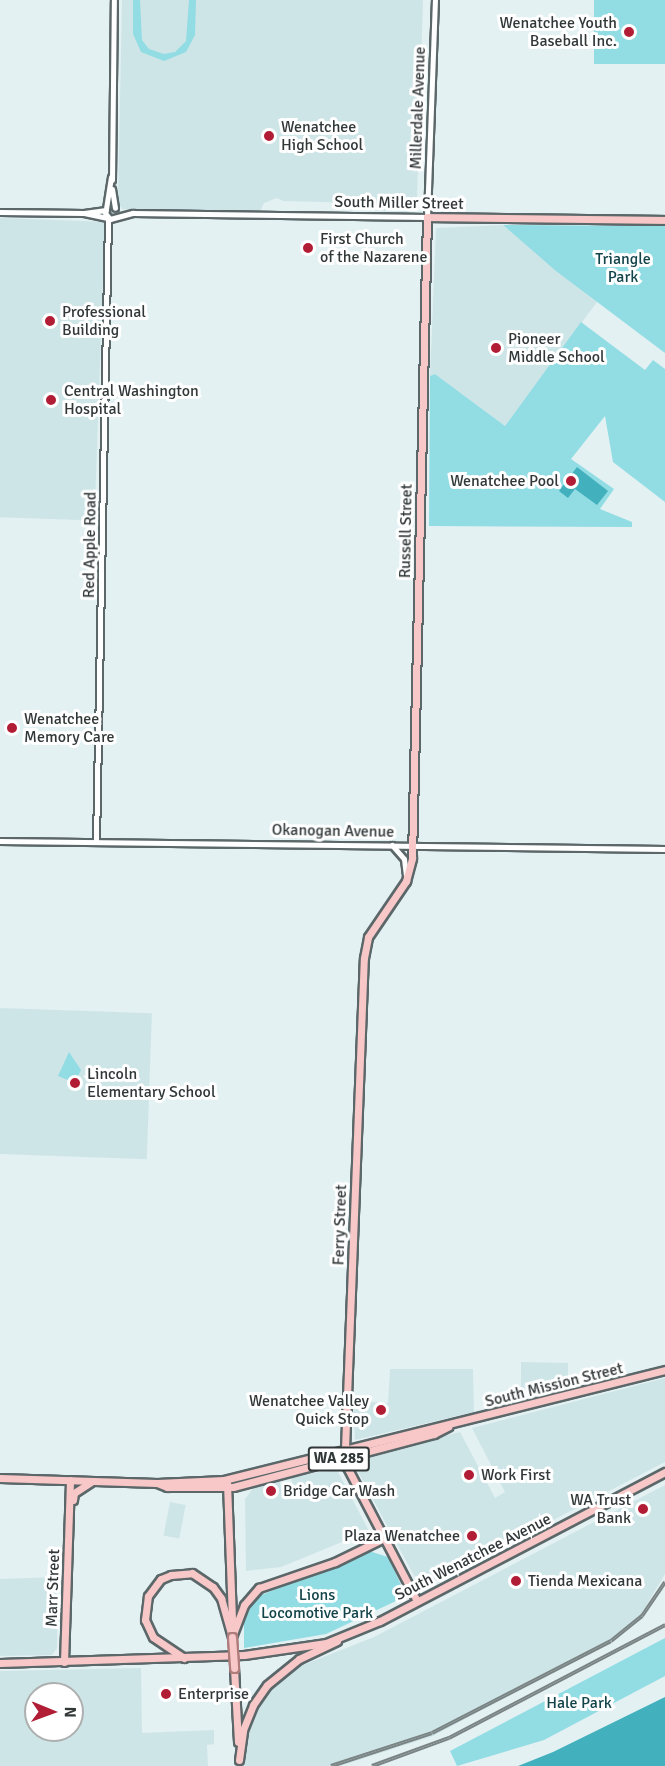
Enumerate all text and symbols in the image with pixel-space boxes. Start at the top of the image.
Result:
place label: Wenatchee Youth Baseball Inc. [500,13,617,51]
marker: Wenatchee Youth Baseball Inc. [622,25,636,39]
street label: Millerdale Avenue [406,46,430,170]
place label: Wenatchee High School [281,117,363,155]
marker: Wenatchee High School [262,129,276,143]
street label: South Miller Street [334,192,464,214]
place label: First Church of the Nazarene [320,229,428,267]
marker: First Church of the Nazarene [301,241,315,255]
park label: Triangle Park [595,249,651,287]
place label: Professional Building [62,302,146,340]
marker: Professional Building [43,314,57,328]
place label: Pioneer Middle School [508,329,605,367]
marker: Pioneer Middle School [489,341,503,355]
place label: Central Washington Hospital [64,381,199,419]
marker: Central Washington Hospital [42,391,60,409]
place label: Wenatchee Pool [450,471,559,491]
marker: Wenatchee Pool [564,474,578,488]
street label: Russell Street [396,484,416,578]
street label: Red Apple Road [79,492,101,598]
place label: Wenatchee Memory Care [24,709,115,747]
marker: Wenatchee Memory Care [5,721,19,735]
street label: Okanogan Avenue [272,820,394,842]
place label: Lincoln Elementary School [87,1064,216,1102]
marker: Lincoln Elementary School [68,1076,82,1090]
street label: Ferry Street [329,1184,351,1266]
street label: South Mission Street [483,1359,625,1411]
place label: Wenatchee Valley Quick Stop [249,1391,369,1429]
marker: Wenatchee Valley Quick Stop [374,1403,388,1417]
road number: WA 285 [308,1447,370,1471]
place label: Work First [481,1465,551,1485]
marker: Work First [462,1468,476,1482]
place label: Bridge Car Wash [283,1481,395,1501]
marker: Bridge Car Wash [264,1484,278,1498]
place label: WA Trust Bank [570,1490,631,1528]
marker: WA Trust Bank [636,1502,650,1516]
street label: South Wenatchee Avenue [392,1509,554,1605]
place label: Plaza Wenatchee [344,1526,460,1546]
marker: Plaza Wenatchee [465,1529,479,1543]
street label: Marr Street [42,1549,64,1627]
place label: Tienda Mexicana [528,1571,642,1591]
marker: Tienda Mexicana [509,1574,523,1588]
park label: Lions Locomotive Park [261,1585,373,1623]
north arrow [24,1682,84,1742]
place label: Enterprise [178,1684,249,1704]
marker: Enterprise [159,1687,173,1701]
park label: Hale Park [546,1693,612,1713]
text: N [60,1707,80,1718]

